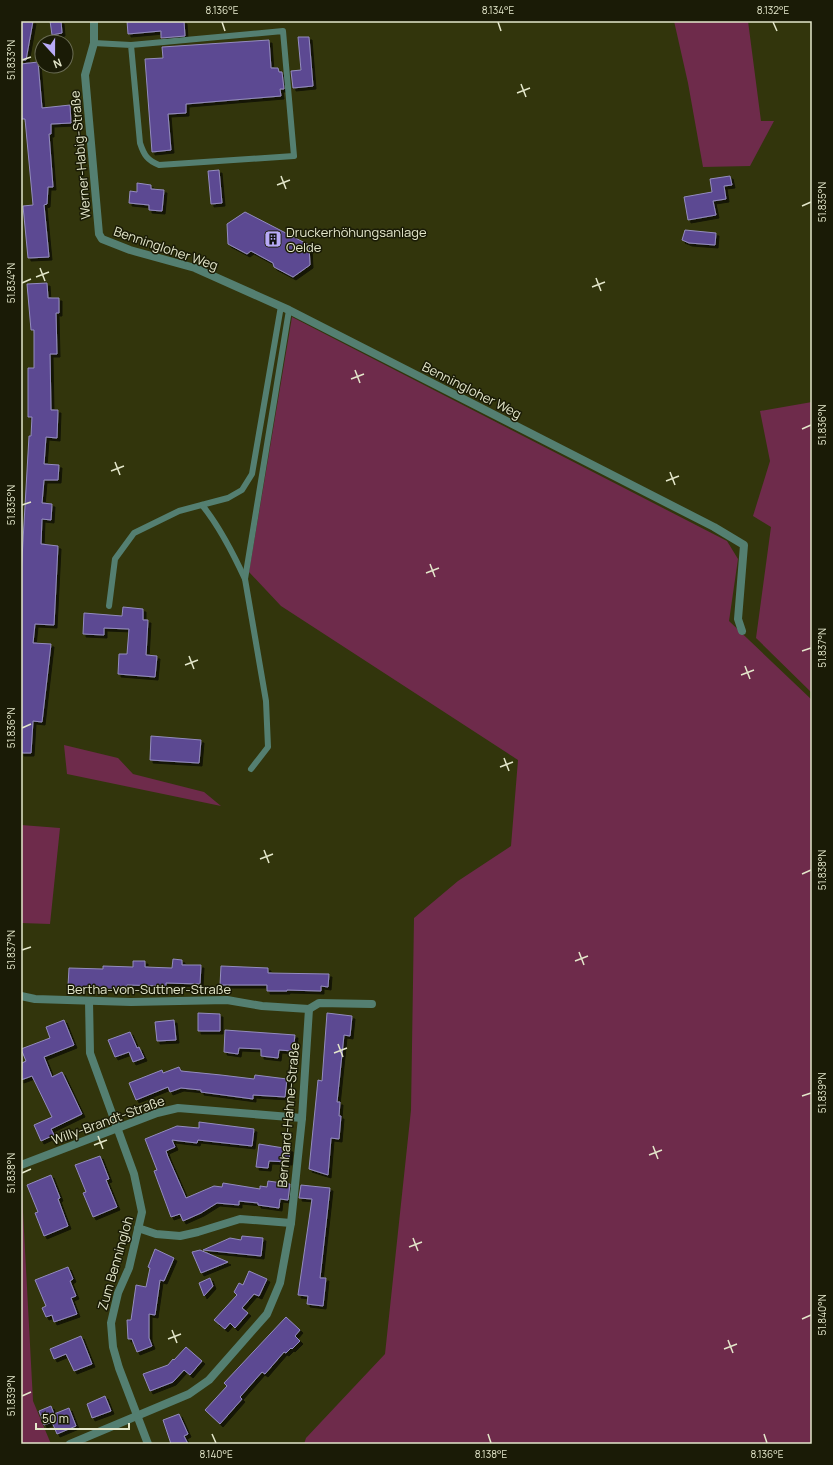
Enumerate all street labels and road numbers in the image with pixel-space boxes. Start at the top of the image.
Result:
street label: Werner-Habig-Straße [65,89,95,220]
street label: Benningloher Weg [111,222,221,274]
street label: Benningloher Weg [419,357,525,423]
street label: Bertha-von-Suttner-Straße [67,980,231,998]
street label: Bernhard-Hahne-Straße [273,1041,303,1188]
street label: Willy-Brandt-Straße [49,1091,167,1149]
street label: Zum Benningloh [93,1214,137,1312]

